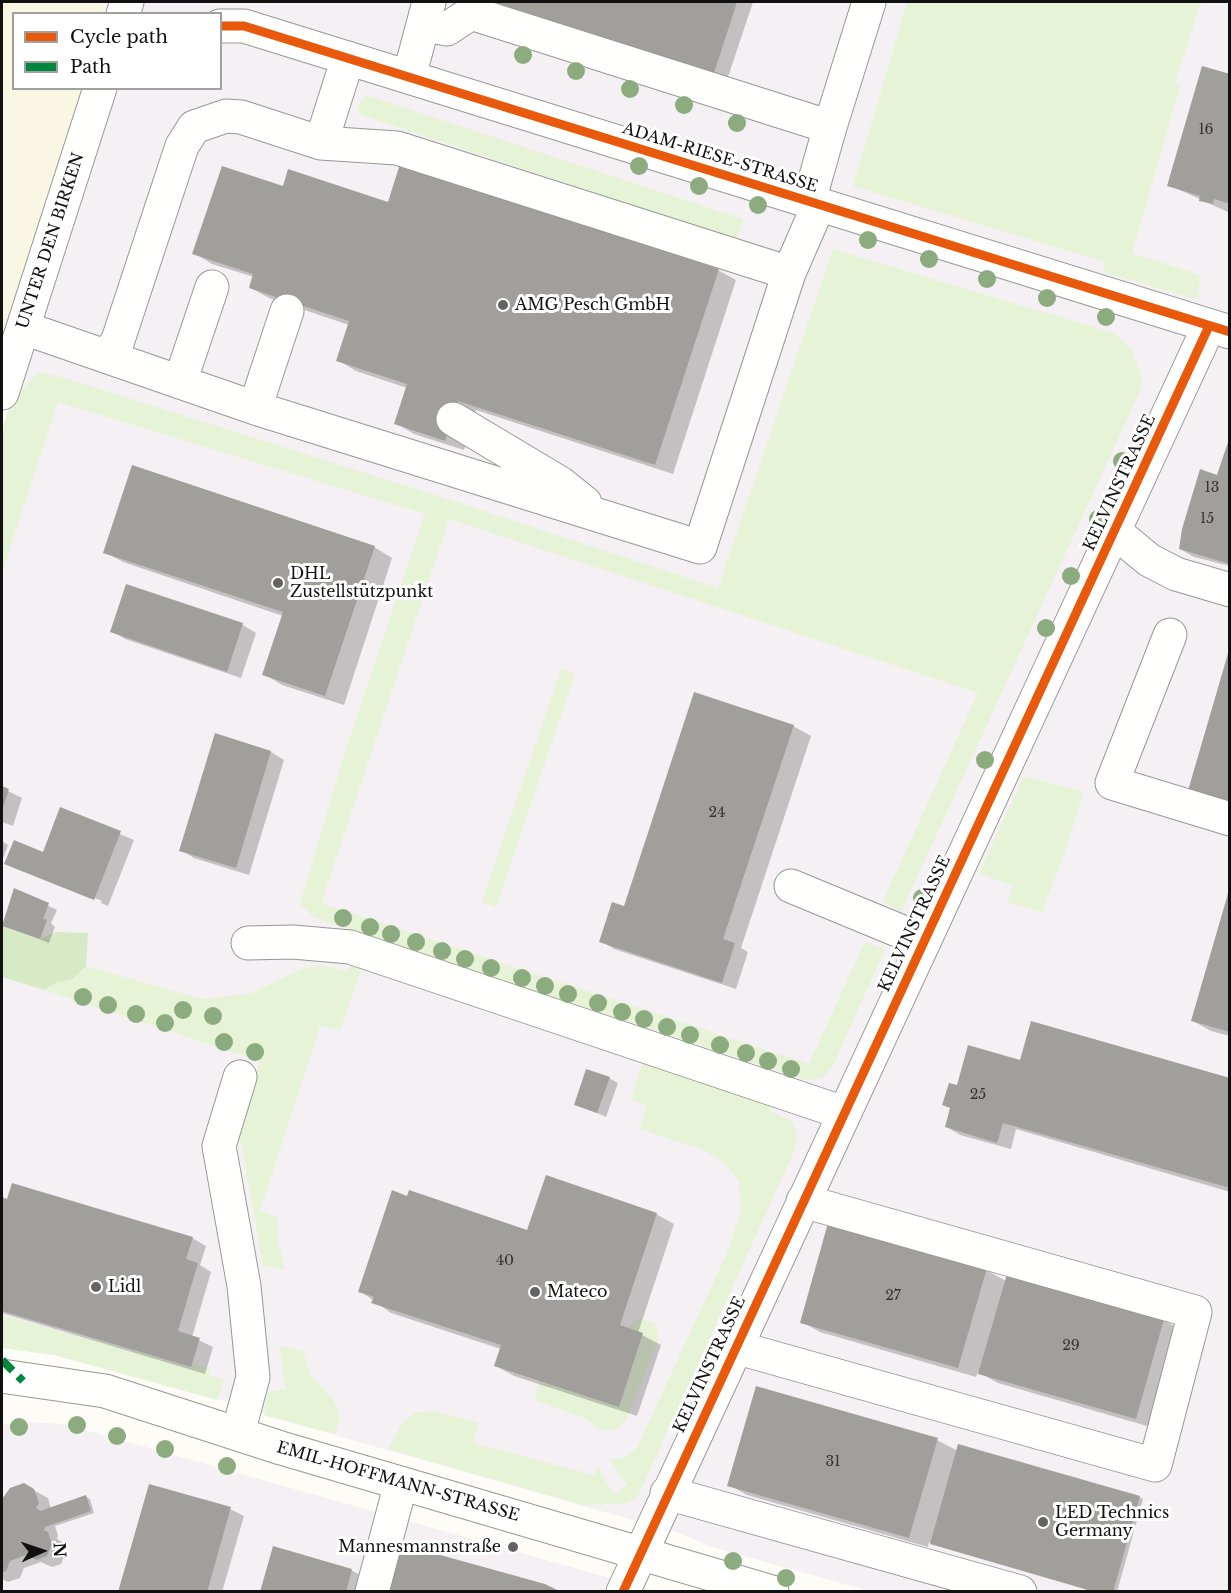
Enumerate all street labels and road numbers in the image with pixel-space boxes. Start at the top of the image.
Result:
street label: ADAM-RIESE-STRASSE [620,119,820,197]
street label: UNTER DEN BIRKEN [13,150,89,332]
street label: KELVINSTRASSE [1080,412,1160,554]
street label: KELVINSTRASSE [875,853,955,995]
street label: KELVINSTRASSE [670,1294,750,1436]
street label: EMIL-HOFFMANN-STRASSE [274,1438,522,1526]

